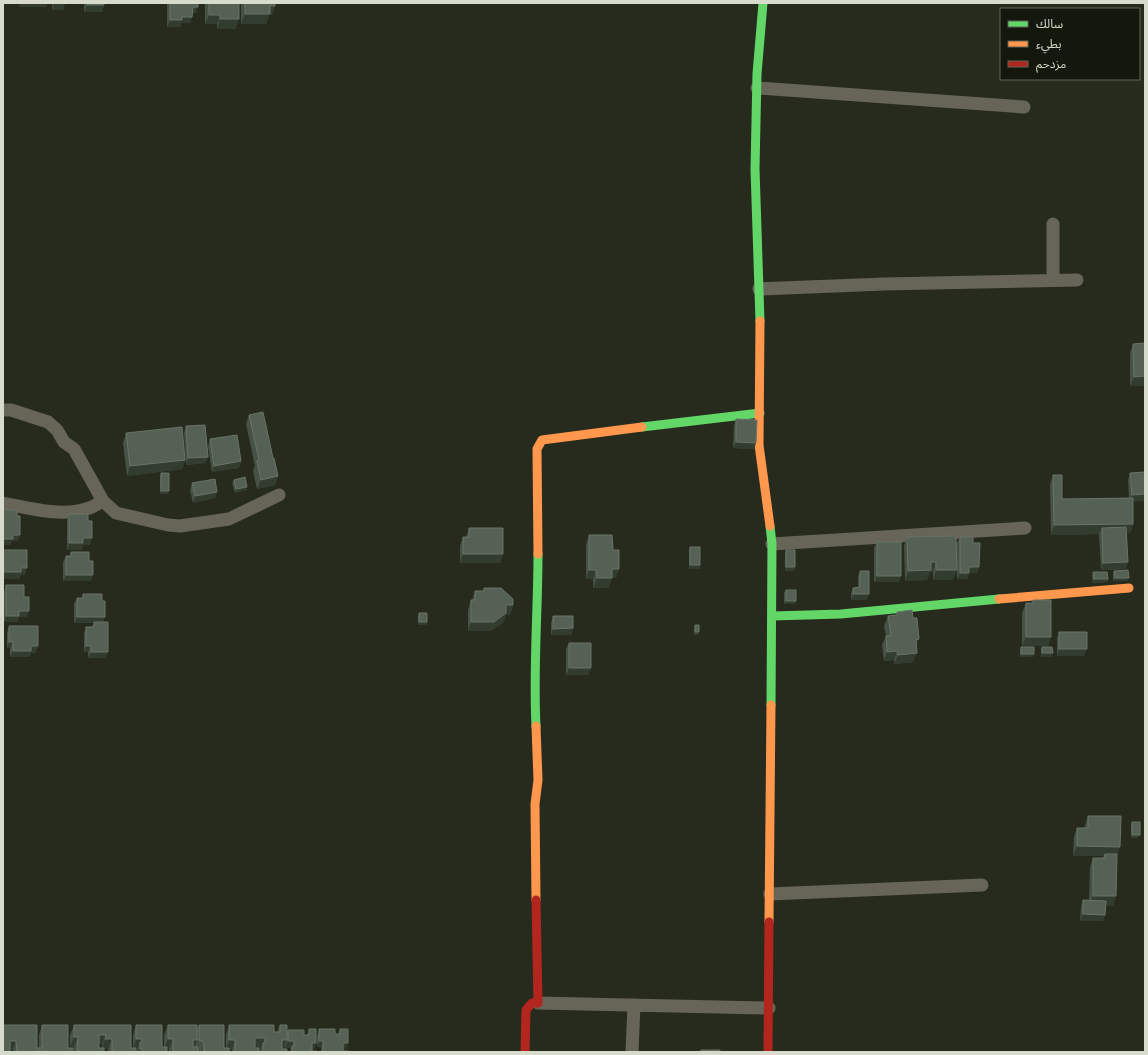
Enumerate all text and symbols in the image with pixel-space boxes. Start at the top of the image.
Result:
legend [1000,8,1140,80]
text: سالك [1036,16,1063,31]
text: بطيء [1036,36,1062,54]
text: مزدحم [1036,56,1066,73]

